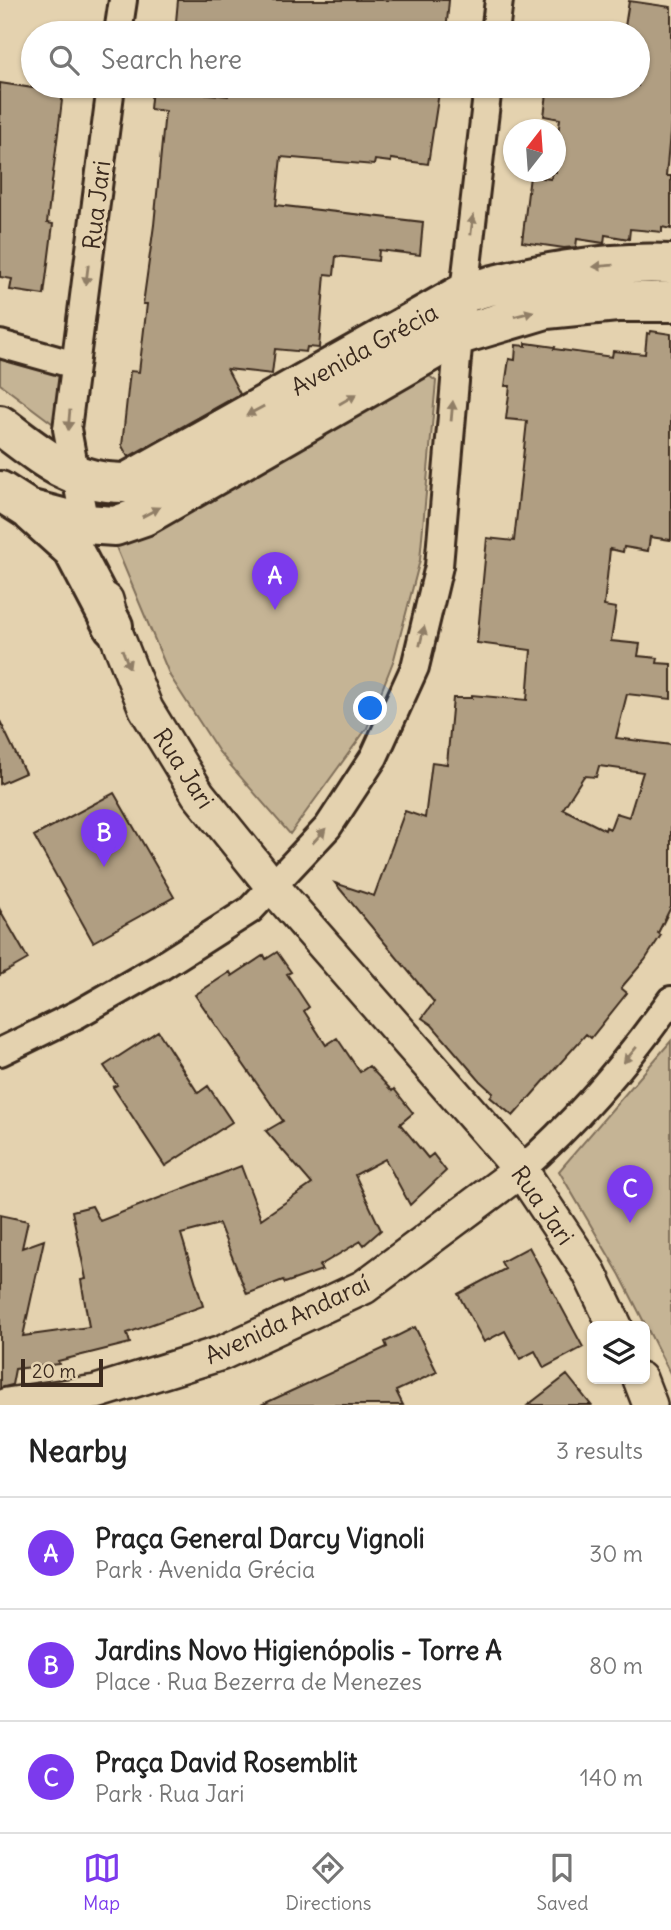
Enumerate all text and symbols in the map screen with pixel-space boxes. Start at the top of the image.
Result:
search box [21,21,650,98]
icon: search [45,41,83,79]
text: Search here [101,43,242,76]
north arrow [503,119,566,182]
street label: Rua Jari [76,159,116,251]
one-way arrow [466,214,477,236]
one-way arrow [592,261,614,272]
one-way arrow [81,264,92,286]
street label: Avenida Grécia [285,296,443,402]
one-way arrow [513,308,535,319]
one-way arrow [338,393,358,405]
one-way arrow [447,400,458,422]
one-way arrow [245,405,265,417]
one-way arrow [63,409,74,431]
one-way arrow [141,506,161,518]
pin: A [252,552,298,610]
one-way arrow [417,625,428,647]
one-way arrow [121,649,132,670]
your location [353,691,387,725]
street label: Rua Jari [147,722,221,814]
pin: B [81,809,127,867]
one-way arrow [311,827,327,845]
one-way arrow [622,1046,638,1064]
street label: Rua Jari [505,1160,581,1250]
pin: C [607,1165,653,1223]
street label: Avenida Andaraí [200,1268,374,1370]
map controls [587,1321,650,1384]
button: layers [587,1321,650,1384]
scale bar [21,1356,103,1388]
text: 20 m [32,1359,76,1383]
text: Nearby [28,1432,128,1470]
text: 3 results [556,1436,643,1465]
text: Praça General Darcy Vignoli [95,1522,425,1555]
text: A [44,1539,58,1568]
text: 30 m [589,1539,643,1568]
text: Park · Avenida Grécia [95,1555,315,1584]
text: Jardins Novo Higienópolis - Torre A [95,1634,502,1667]
text: B [43,1651,59,1680]
text: 80 m [589,1651,643,1680]
text: Place · Rua Bezerra de Menezes [95,1667,422,1696]
text: Praça David Rosemblit [95,1746,357,1779]
text: C [43,1763,59,1792]
text: 140 m [580,1763,643,1792]
text: Park · Rua Jari [95,1779,244,1808]
tab: Map [83,1849,121,1915]
tab: Directions [286,1849,371,1915]
tab: Saved [536,1849,588,1915]

